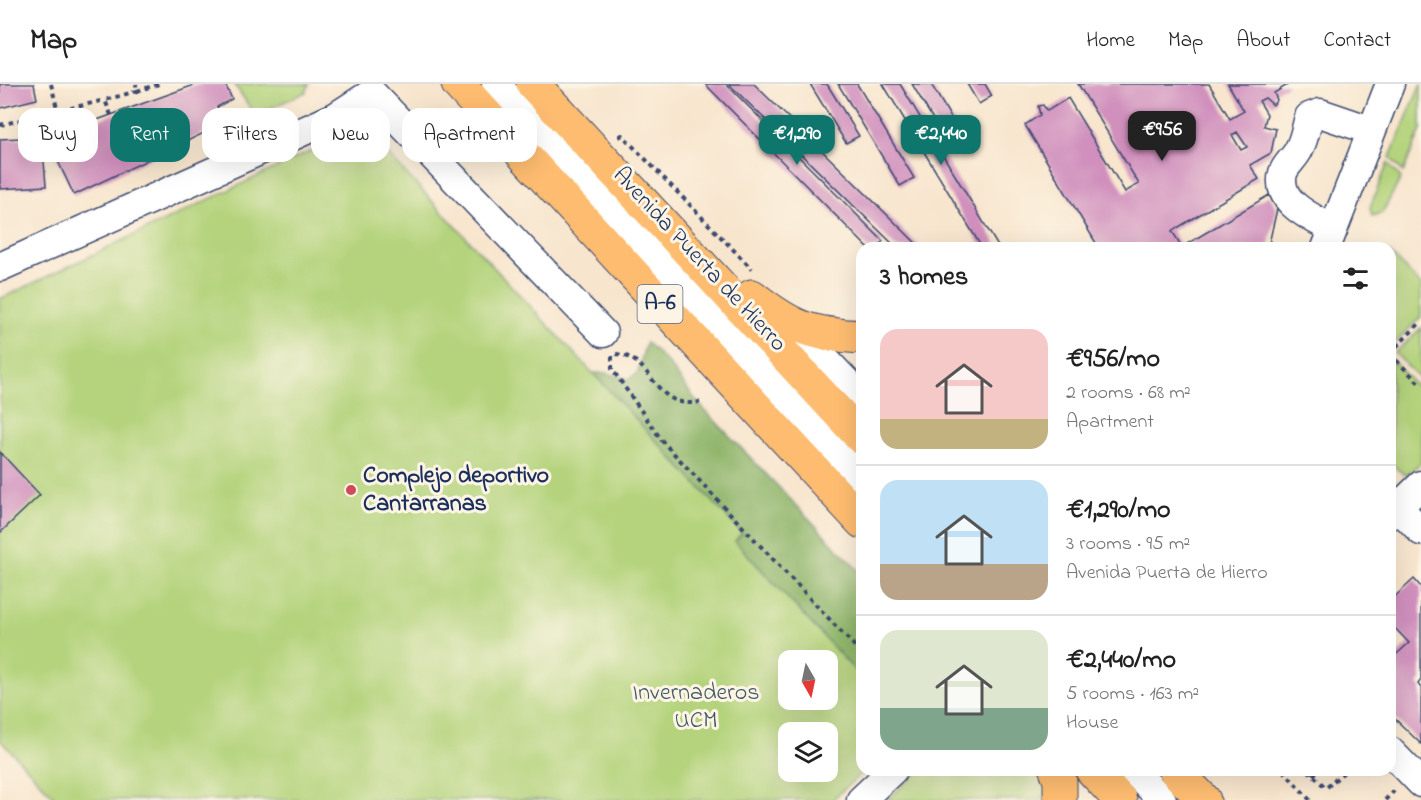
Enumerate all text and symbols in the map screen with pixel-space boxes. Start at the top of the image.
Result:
text: Map [30,21,77,62]
text: Home [1086,26,1135,56]
text: Map [1168,26,1203,56]
text: About [1236,26,1290,56]
text: Contact [1323,26,1391,56]
chip: Buy [18,108,98,162]
chip: Rent [110,108,190,162]
chip: Filters [202,108,299,162]
chip: New [311,108,390,162]
chip: Apartment [402,108,537,162]
pin: €956 [1126,111,1198,162]
pin: €1,290 [748,115,846,166]
pin: €2,440 [892,115,990,166]
text: €956 [1142,116,1182,145]
text: €1,290 [773,120,821,149]
text: €2,440 [915,120,967,149]
street label: Avenida Puerta de Hierro [604,160,794,360]
text: 3 homes [880,259,968,297]
icon: filters [1339,262,1372,295]
road number: A-6 [638,285,682,323]
text: €956/mo [1066,341,1160,379]
icon: home [928,353,1000,425]
text: 2 rooms · 68 m² [1066,379,1191,408]
text: Apartment [1066,408,1154,437]
place label: Complejo deportivo Cantarranas [363,459,549,522]
marker: Complejo deportivo Cantarranas [344,483,358,497]
text: €1,290/mo [1066,492,1171,530]
icon: home [928,504,1000,576]
text: 3 rooms · 95 m² [1066,530,1190,559]
text: Avenida Puerta de Hierro [1066,559,1268,588]
text: €2,440/mo [1066,642,1176,680]
north arrow [778,650,838,710]
map controls [778,650,838,782]
icon: home [928,654,1000,726]
park label: Invernaderos UCM [633,676,759,739]
text: 5 rooms · 163 m² [1066,680,1199,709]
text: House [1066,709,1119,738]
button: layers [778,722,838,782]

